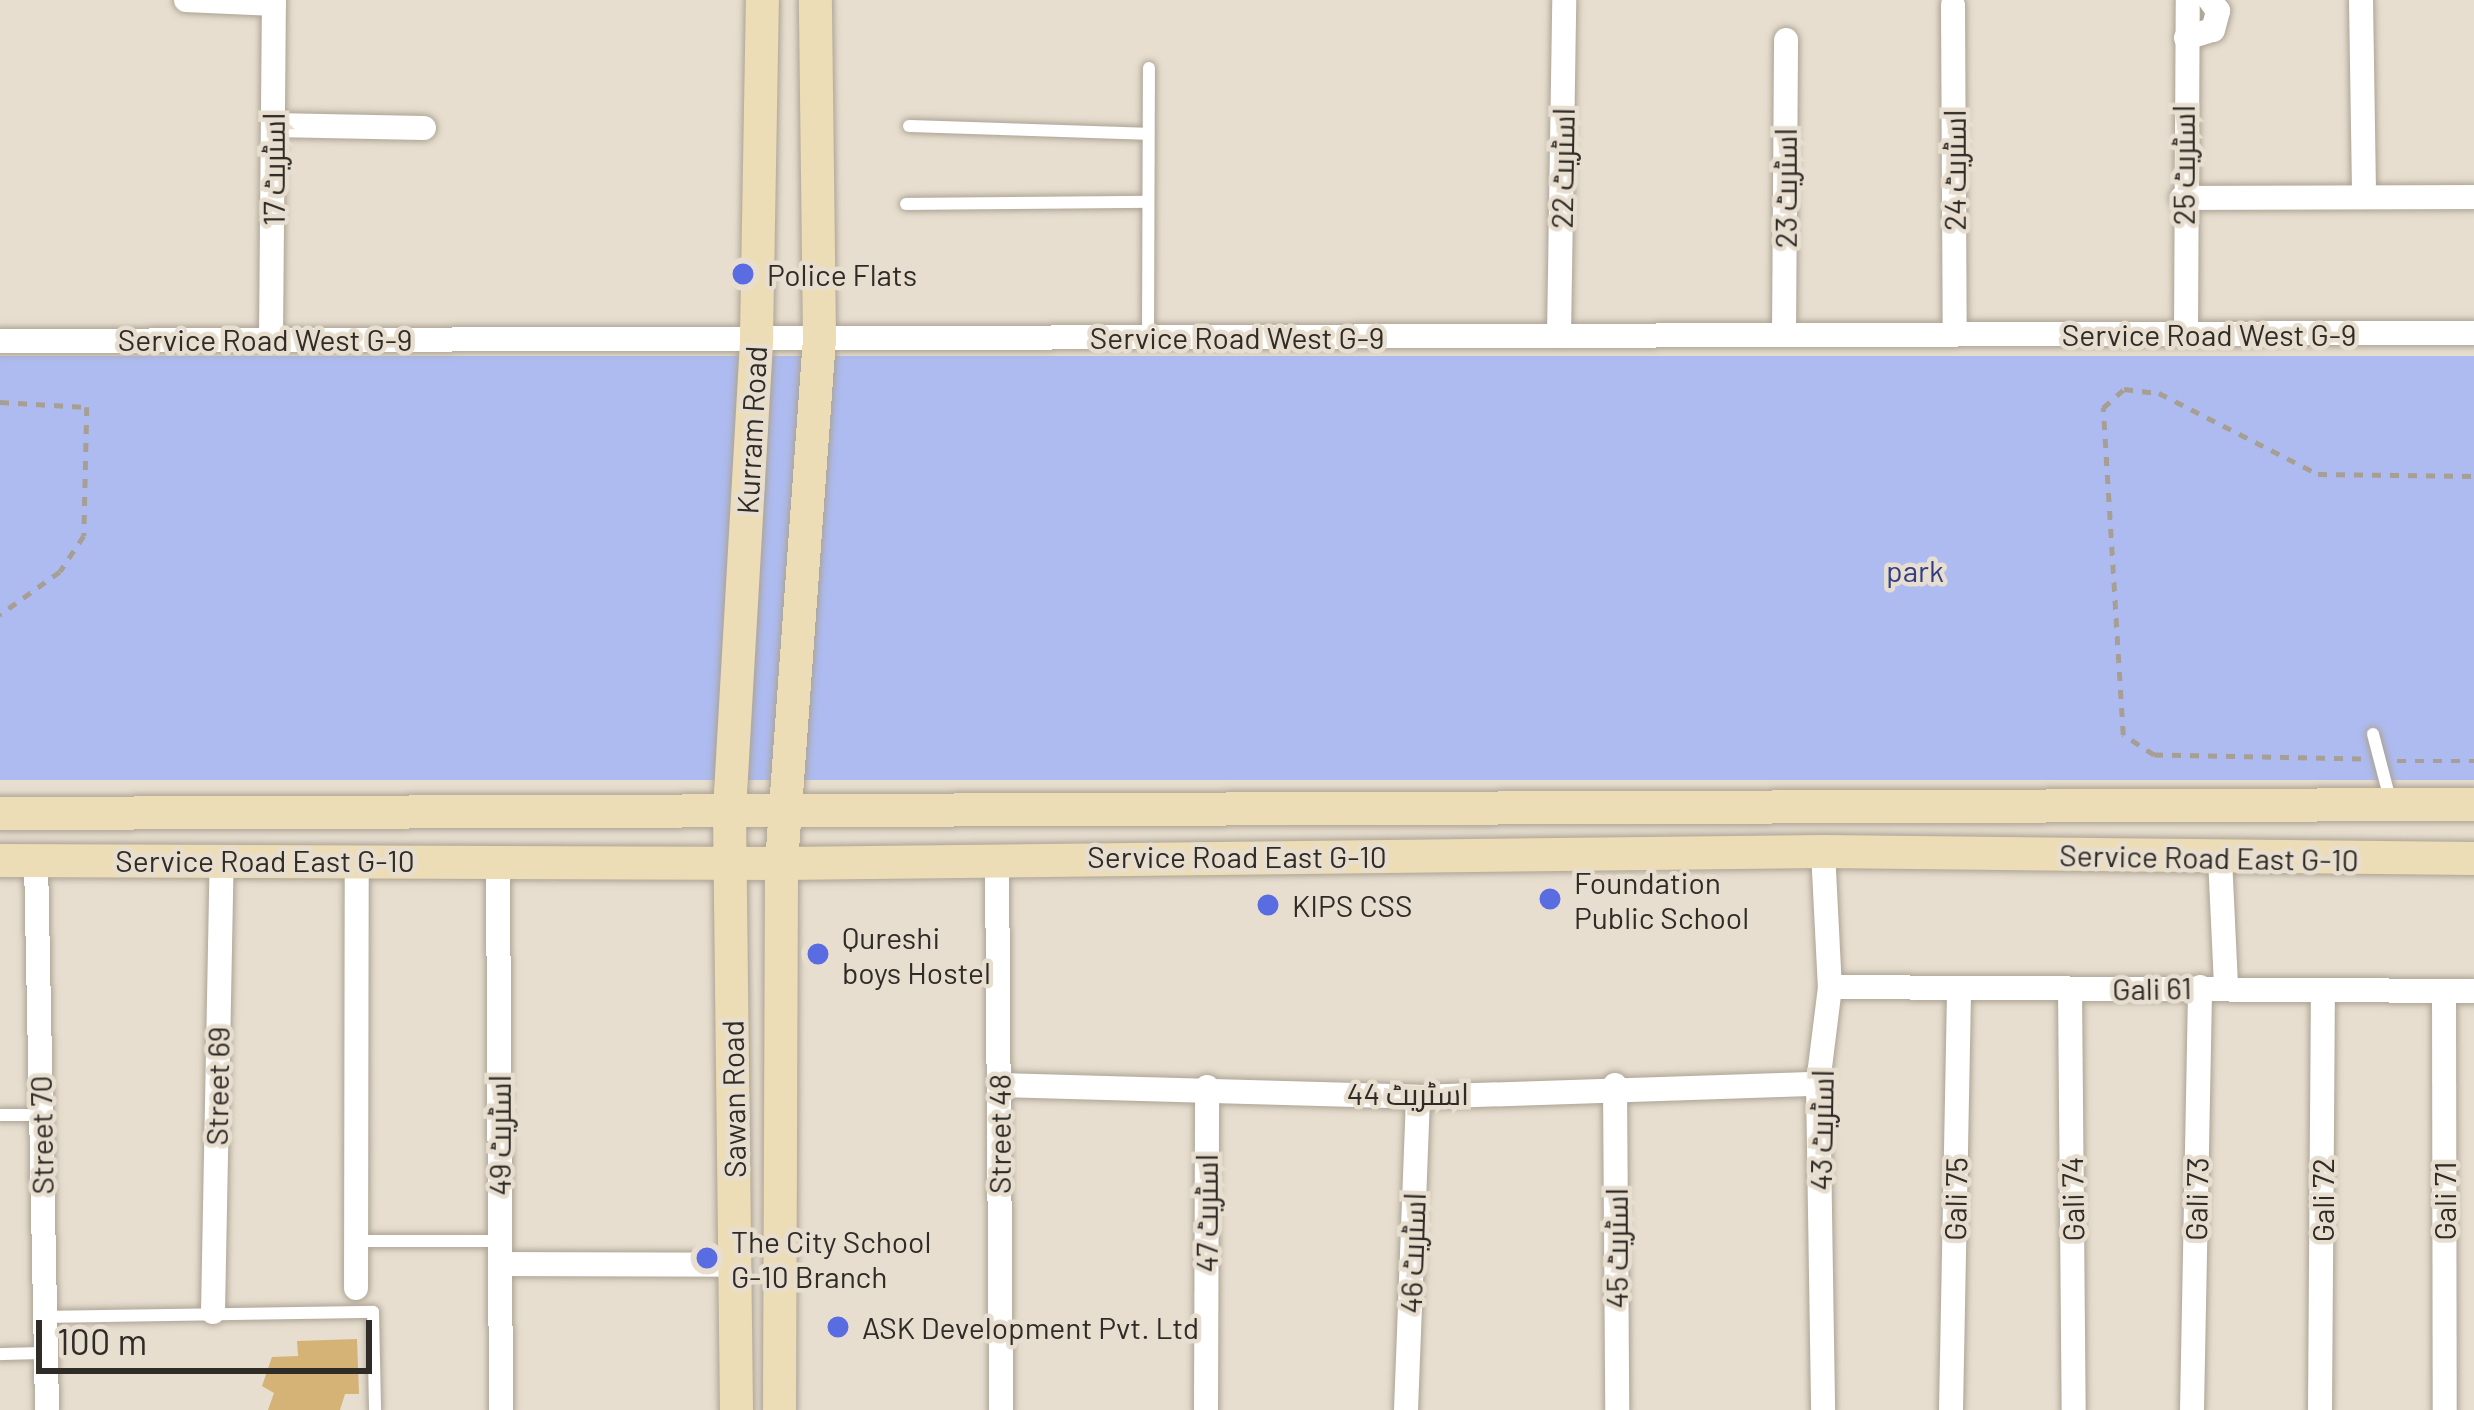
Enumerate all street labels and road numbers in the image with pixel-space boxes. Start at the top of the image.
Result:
street label: اسٹریٹ 25 [2165,105,2201,225]
street label: اسٹریٹ 22 [1543,107,1581,229]
street label: اسٹریٹ 24 [1936,109,1972,231]
street label: اسٹریٹ 17 [255,112,291,226]
street label: اسٹریٹ 23 [1767,128,1803,248]
street label: Service Road West G-9 [2062,316,2356,352]
street label: Service Road West G-9 [1090,319,1384,355]
street label: Service Road West G-9 [118,321,412,357]
street label: Kurram Road [729,345,773,515]
street label: Service Road East G-10 [2059,836,2359,878]
street label: Service Road East G-10 [1087,838,1387,874]
street label: Service Road East G-10 [115,842,415,878]
street label: Gali 61 [2112,969,2192,1007]
street label: Sawan Road [714,1020,752,1178]
street label: Street 69 [198,1026,236,1146]
street label: اسٹریٹ 43 [1802,1069,1840,1191]
street label: اسٹریٹ 49 [481,1074,517,1196]
street label: Street 48 [981,1074,1017,1194]
street label: Street 70 [22,1075,60,1195]
street label: اسٹریٹ 44 [1347,1075,1469,1111]
street label: اسٹریٹ 47 [1188,1153,1224,1273]
street label: Gali 74 [2053,1156,2091,1242]
street label: Gali 75 [1936,1157,1974,1241]
street label: Gali 73 [2177,1157,2215,1241]
street label: Gali 72 [2304,1158,2340,1242]
street label: Gali 71 [2426,1162,2462,1240]
street label: اسٹریٹ 45 [1598,1187,1634,1309]
street label: اسٹریٹ 46 [1392,1192,1432,1314]

